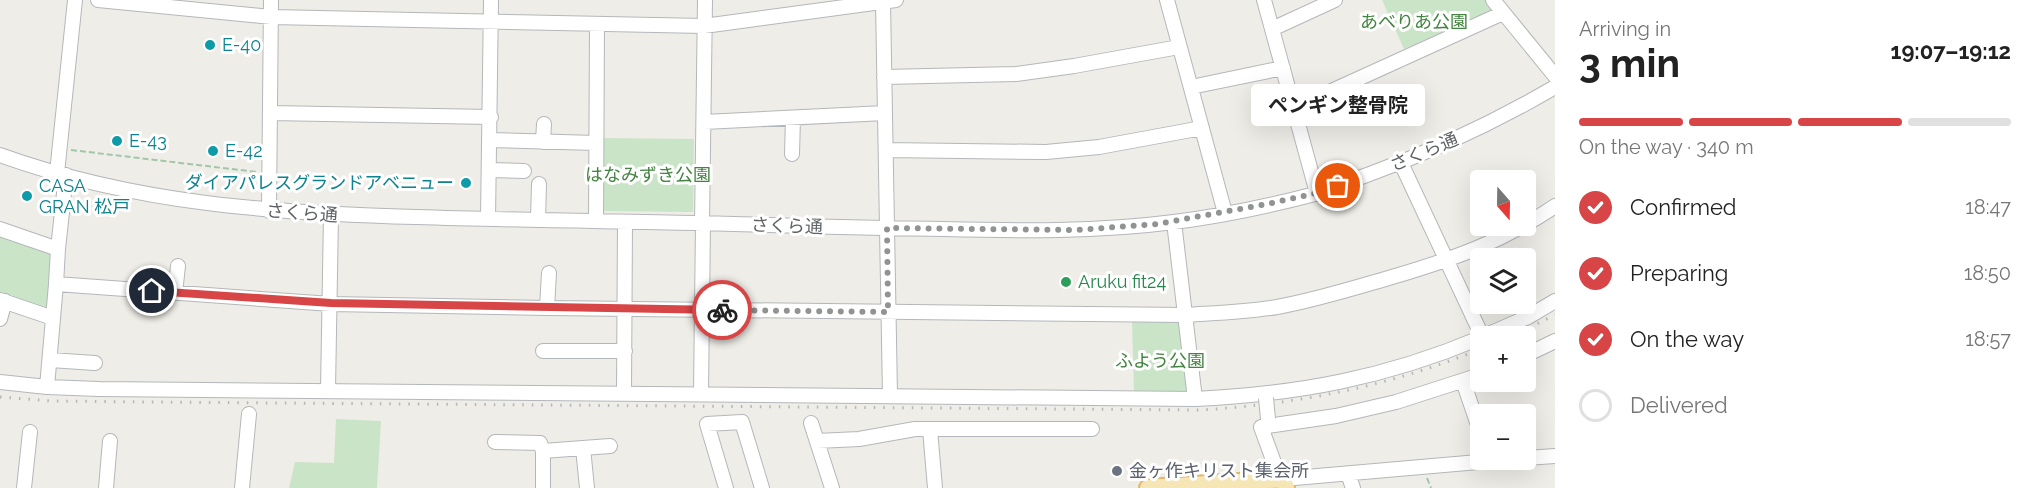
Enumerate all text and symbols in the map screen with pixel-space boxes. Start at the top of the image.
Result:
park label: あべりあ公園 [1360,11,1468,32]
text: Arriving in [1579,17,1671,41]
place label: E-40 [222,34,261,55]
marker: E-40 [203,38,217,52]
text: 19:07–19:12 [1891,38,2011,64]
text: 3 min [1579,40,1680,86]
callout: ペンギン整骨院 [1251,84,1425,126]
text: ペンギン整骨院 [1268,93,1408,117]
street label: さくら通 [1387,128,1461,175]
place label: E-43 [129,130,167,151]
marker: E-43 [110,134,124,148]
text: On the way · 340 m [1579,135,1754,159]
place label: E-42 [225,140,263,161]
marker: E-42 [206,144,220,158]
pin [1312,160,1363,211]
park label: はなみずき公園 [585,164,711,185]
icon: bag [1321,169,1354,202]
north arrow [1470,170,1536,236]
map controls [1470,170,1536,470]
place label: ダイアパレスグランドアベニュー [185,172,454,193]
place label: CASA GRAN 松戸 [39,175,130,217]
marker: ダイアパレスグランドアベニュー [459,176,473,190]
marker: CASA GRAN 松戸 [20,189,34,203]
icon: check [1579,191,1612,224]
text: Confirmed [1630,194,1737,220]
text: 18:47 [1965,195,2011,219]
street label: さくら通 [265,200,339,225]
street label: さくら通 [751,214,823,237]
button: layers [1470,248,1536,314]
icon: check [1579,257,1612,290]
text: Preparing [1630,260,1728,286]
text: 18:50 [1964,261,2011,285]
pin [126,265,177,316]
place label: Aruku fit24 [1078,271,1166,292]
icon: home [135,274,168,307]
marker: Aruku fit24 [1059,275,1073,289]
courier [692,280,752,340]
icon: bike [706,294,739,327]
icon: check [1579,323,1612,356]
button: + [1470,326,1536,392]
text: On the way [1630,326,1744,352]
text: 18:57 [1965,327,2011,351]
park label: ふよう公園 [1115,350,1205,371]
text: Delivered [1630,392,1728,418]
button: − [1470,404,1536,470]
place label: 金ヶ作キリスト集会所 [1129,460,1309,481]
marker: 金ヶ作キリスト集会所 [1110,464,1124,478]

